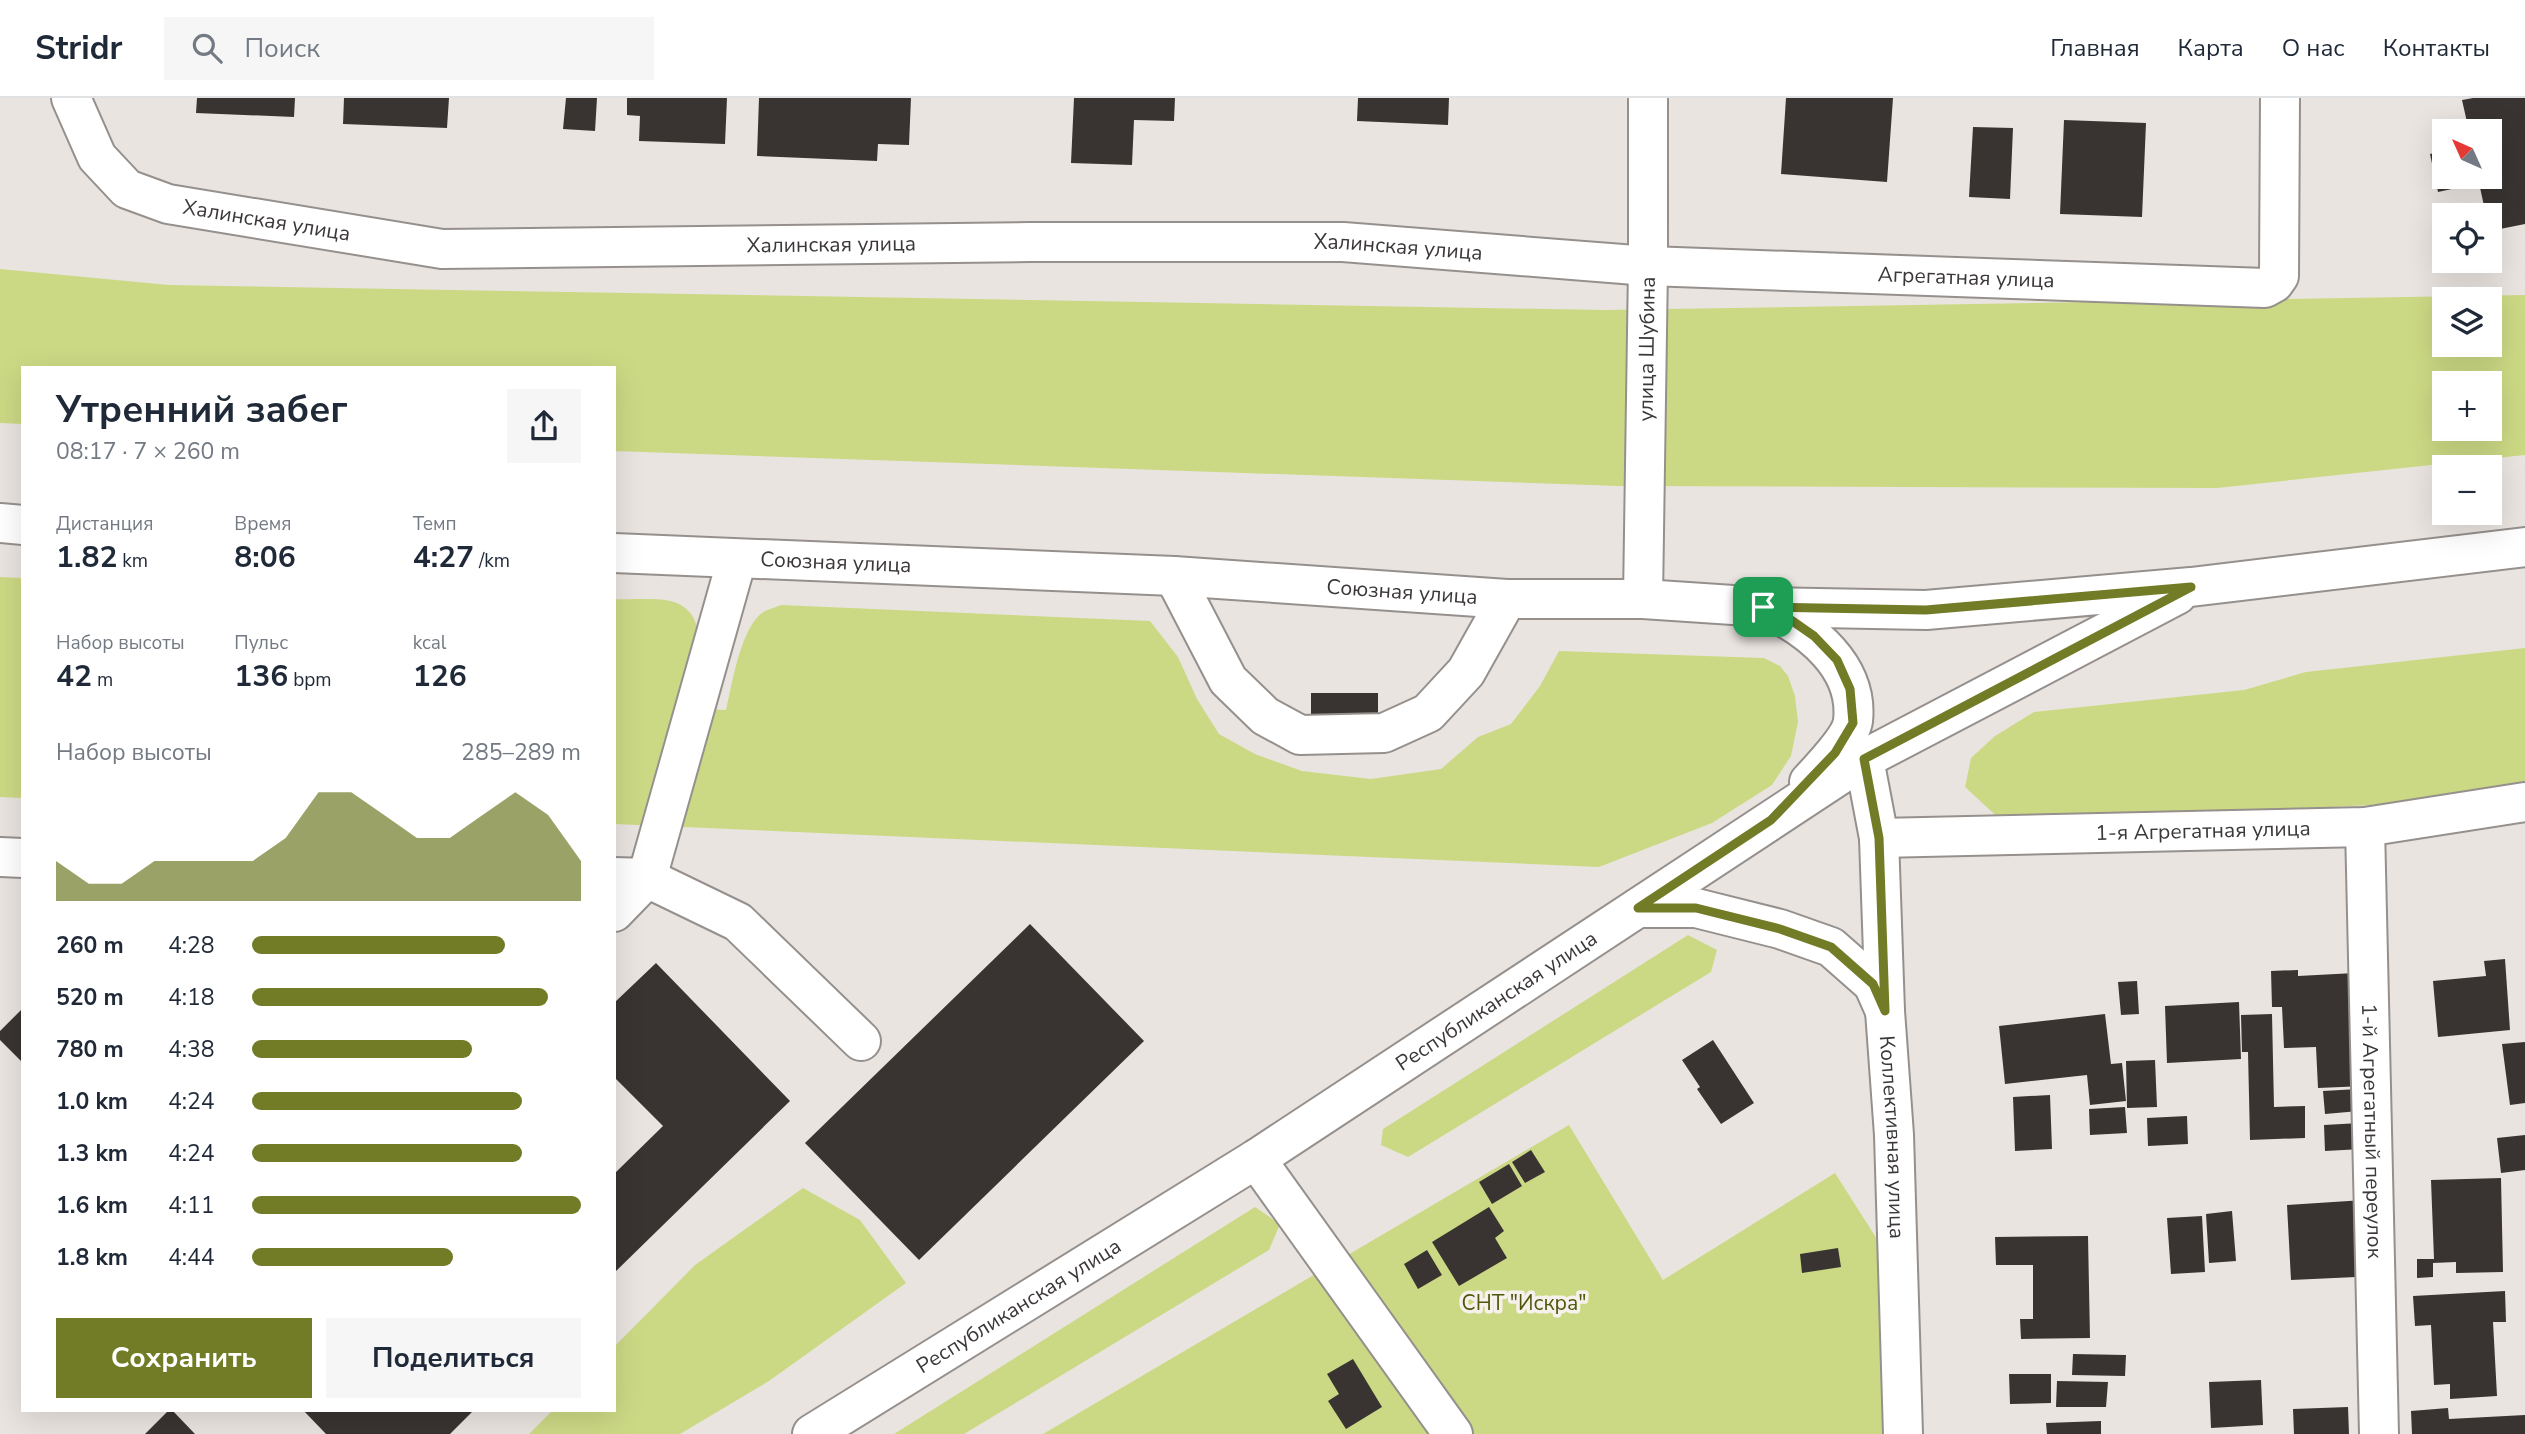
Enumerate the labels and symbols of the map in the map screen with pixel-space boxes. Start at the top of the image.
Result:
north arrow [2432,119,2502,189]
street label: Халинская улица [181,193,352,248]
street label: Халинская улица [1314,228,1484,267]
street label: Халинская улица [747,229,916,259]
street label: Агрегатная улица [1877,260,2055,294]
street label: улица Шубина [1632,276,1662,422]
street label: Союзная улица [760,545,912,579]
street label: Союзная улица [1325,573,1478,611]
pin [1733,577,1793,637]
street label: 1-я Агрегатная улица [2095,814,2311,847]
street label: Республиканская улица [1390,924,1603,1077]
street label: 1-й Агрегатный переулок [2355,1003,2389,1260]
street label: Коллективная улица [1873,1035,1911,1239]
street label: Республиканская улица [911,1232,1126,1380]
park label: СНТ "Искра" [1462,1289,1586,1317]

